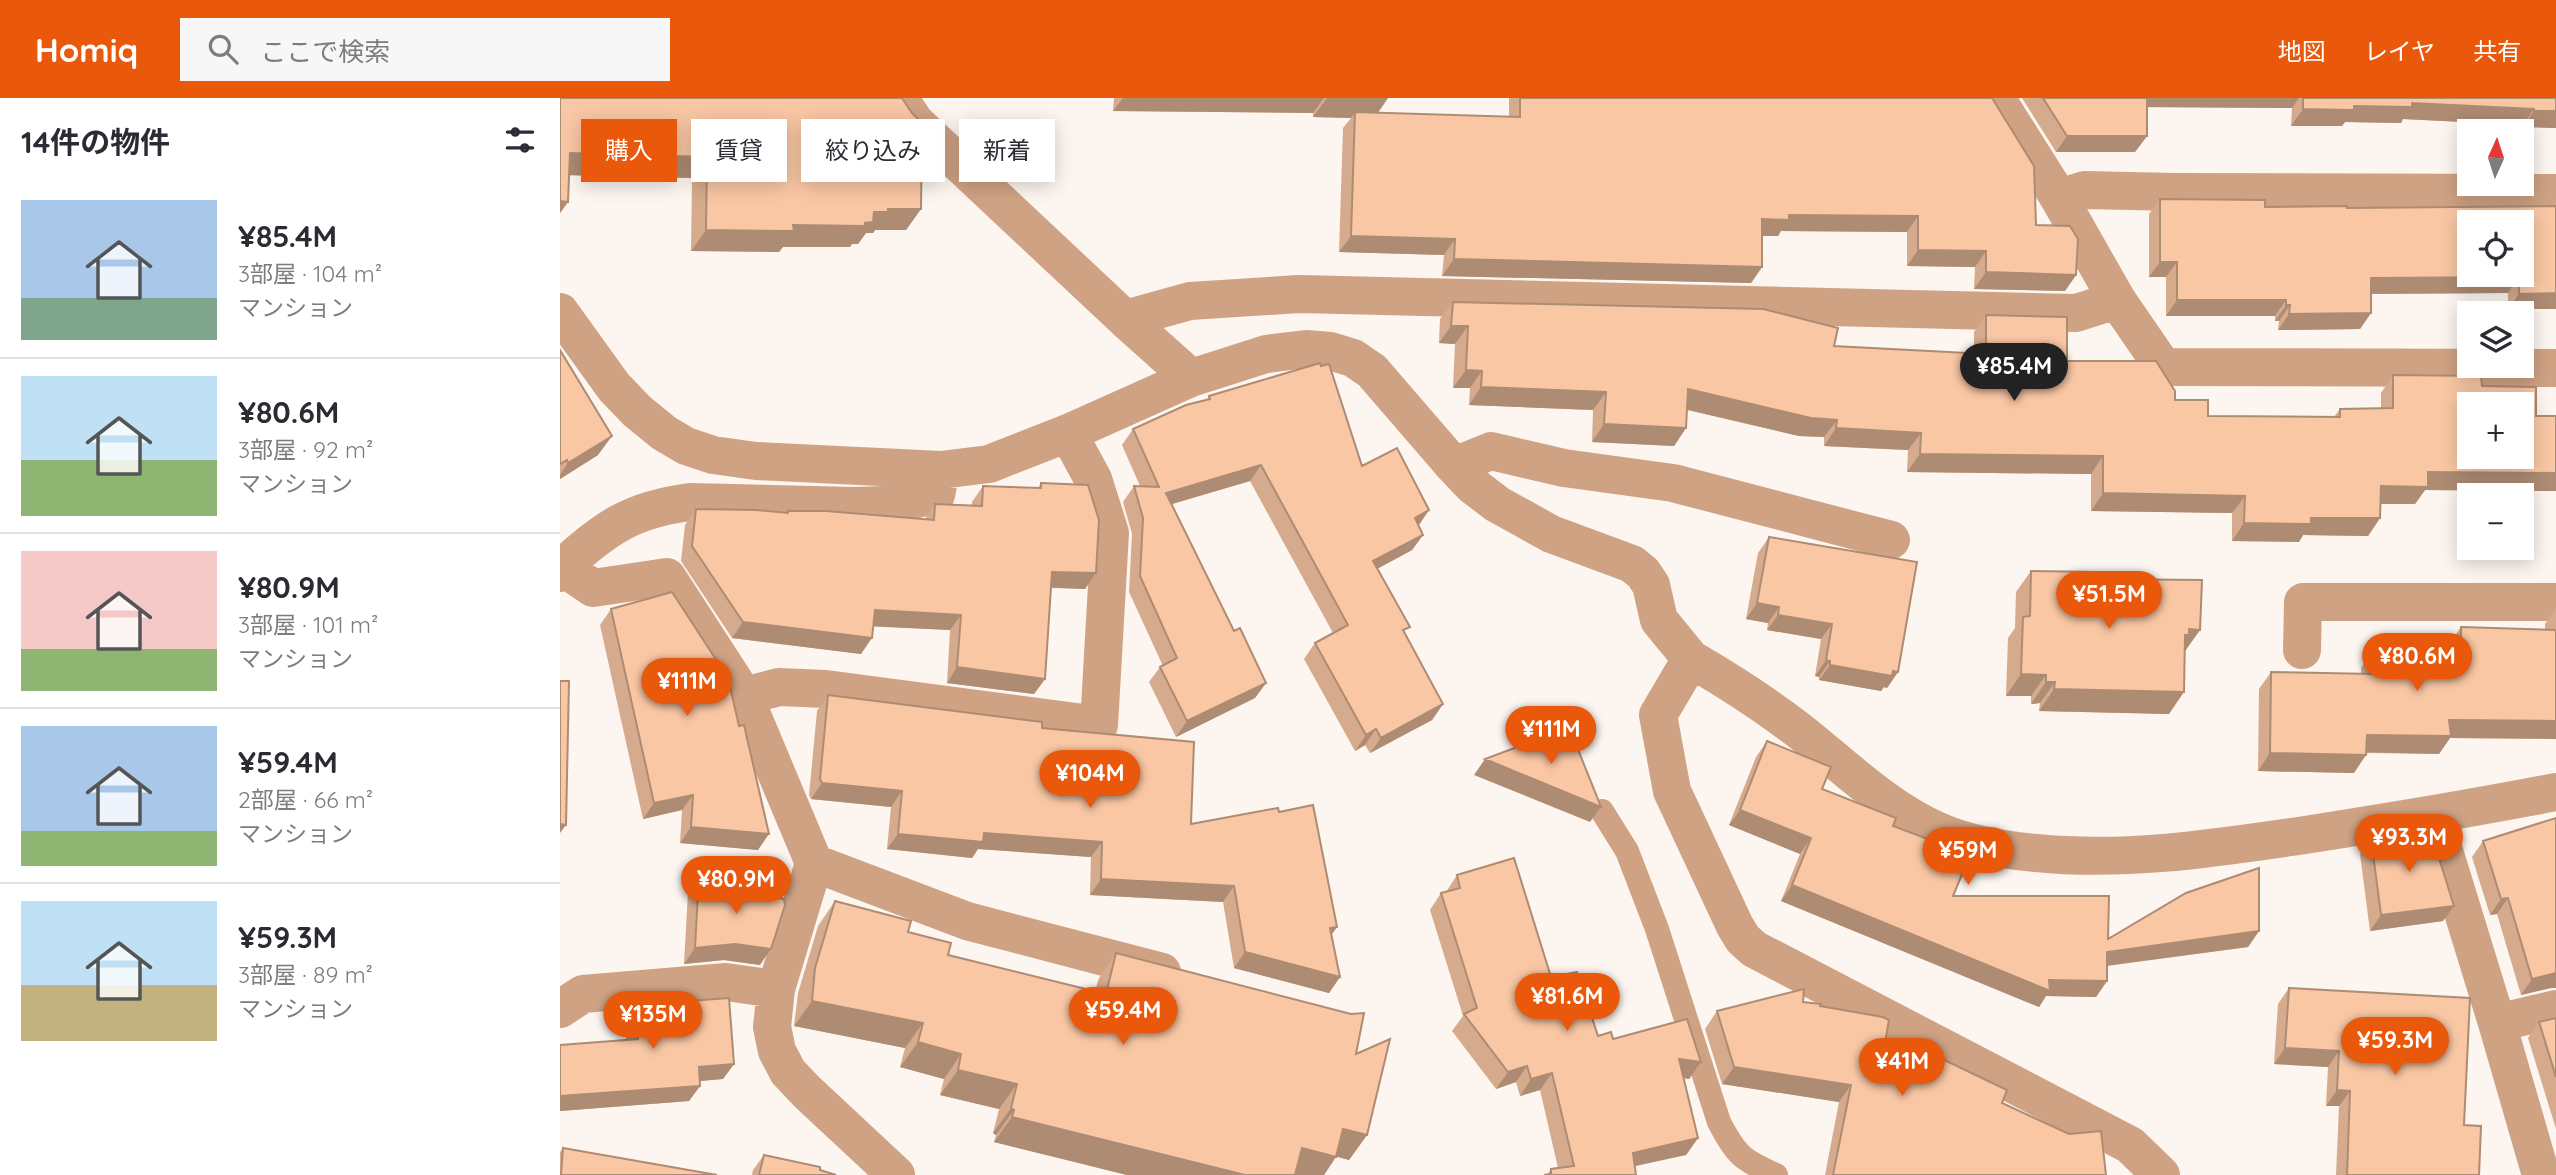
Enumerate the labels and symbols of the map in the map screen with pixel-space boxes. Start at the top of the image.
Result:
north arrow [2457,119,2534,196]
pin: ¥85.4M [1957,344,2071,403]
pin: ¥51.5M [2052,572,2166,631]
pin: ¥80.6M [2360,634,2474,693]
pin: ¥111M [638,658,736,718]
pin: ¥111M [1502,706,1600,766]
pin: ¥104M [1041,750,1139,810]
pin: ¥93.3M [2352,814,2466,874]
pin: ¥59M [1927,828,2009,887]
pin: ¥80.9M [679,856,793,916]
pin: ¥81.6M [1510,974,1624,1033]
pin: ¥59.4M [1066,988,1180,1047]
pin: ¥135M [604,992,702,1051]
pin: ¥59.3M [2338,1018,2452,1077]
pin: ¥41M [1861,1038,1943,1098]

